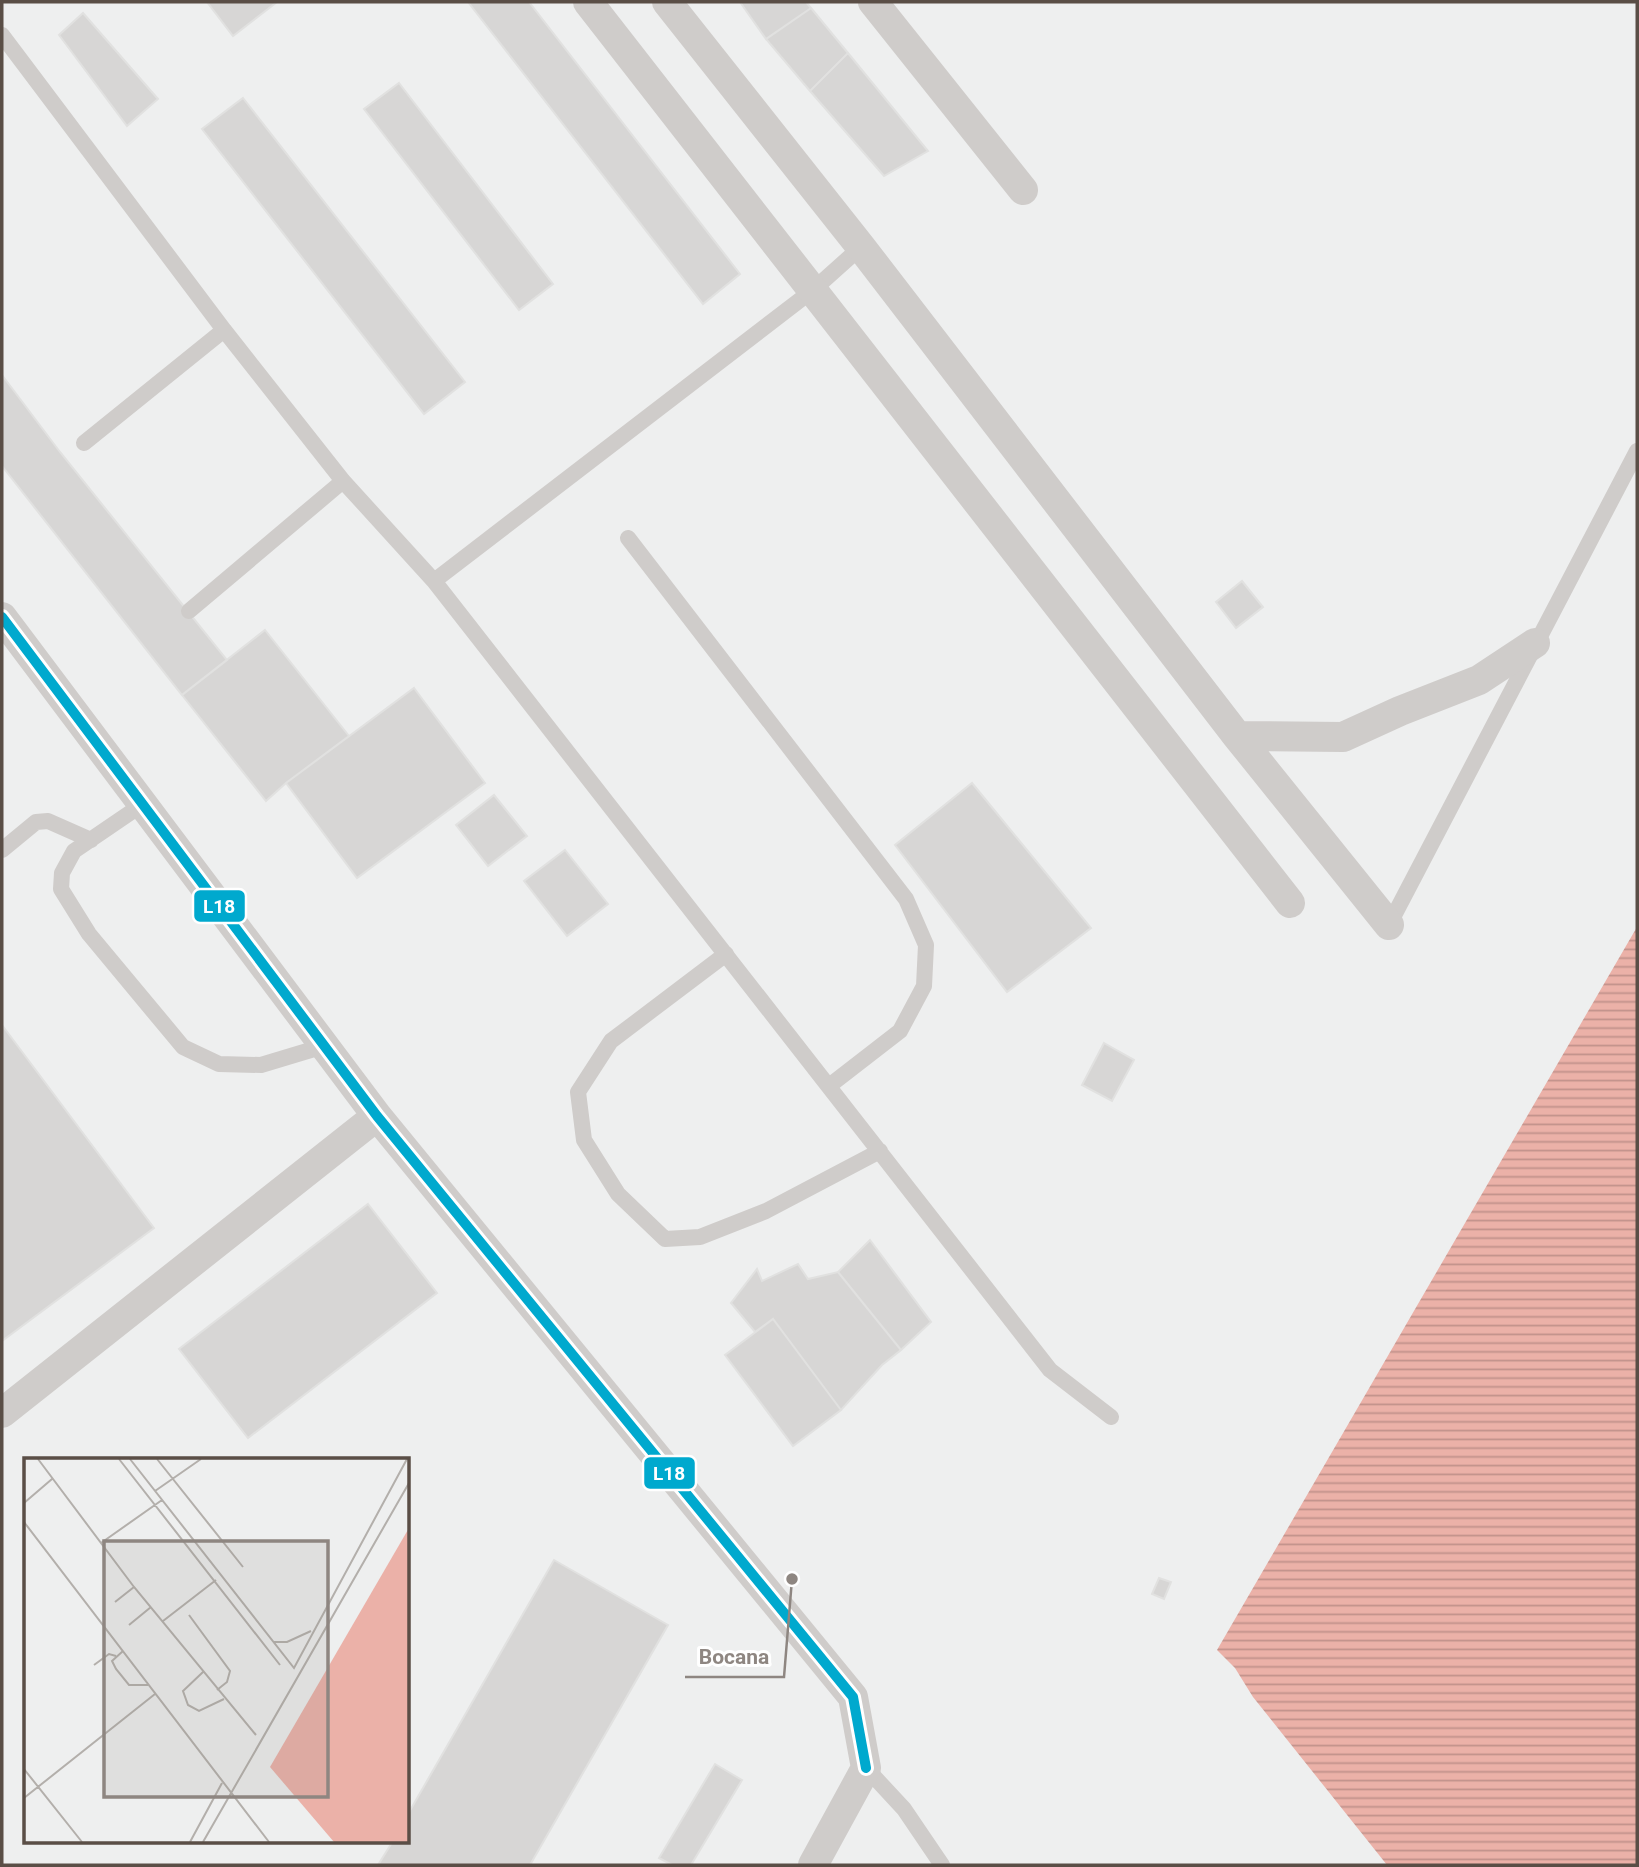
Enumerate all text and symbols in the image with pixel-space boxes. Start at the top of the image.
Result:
line badge: L18 [193,889,246,923]
text: L18 [203,895,235,918]
line badge: L18 [643,1456,696,1490]
inset map [24,1458,410,1842]
text: L18 [653,1462,685,1485]
callout: Bocana [685,1635,784,1677]
text: Bocana [699,1645,769,1669]

